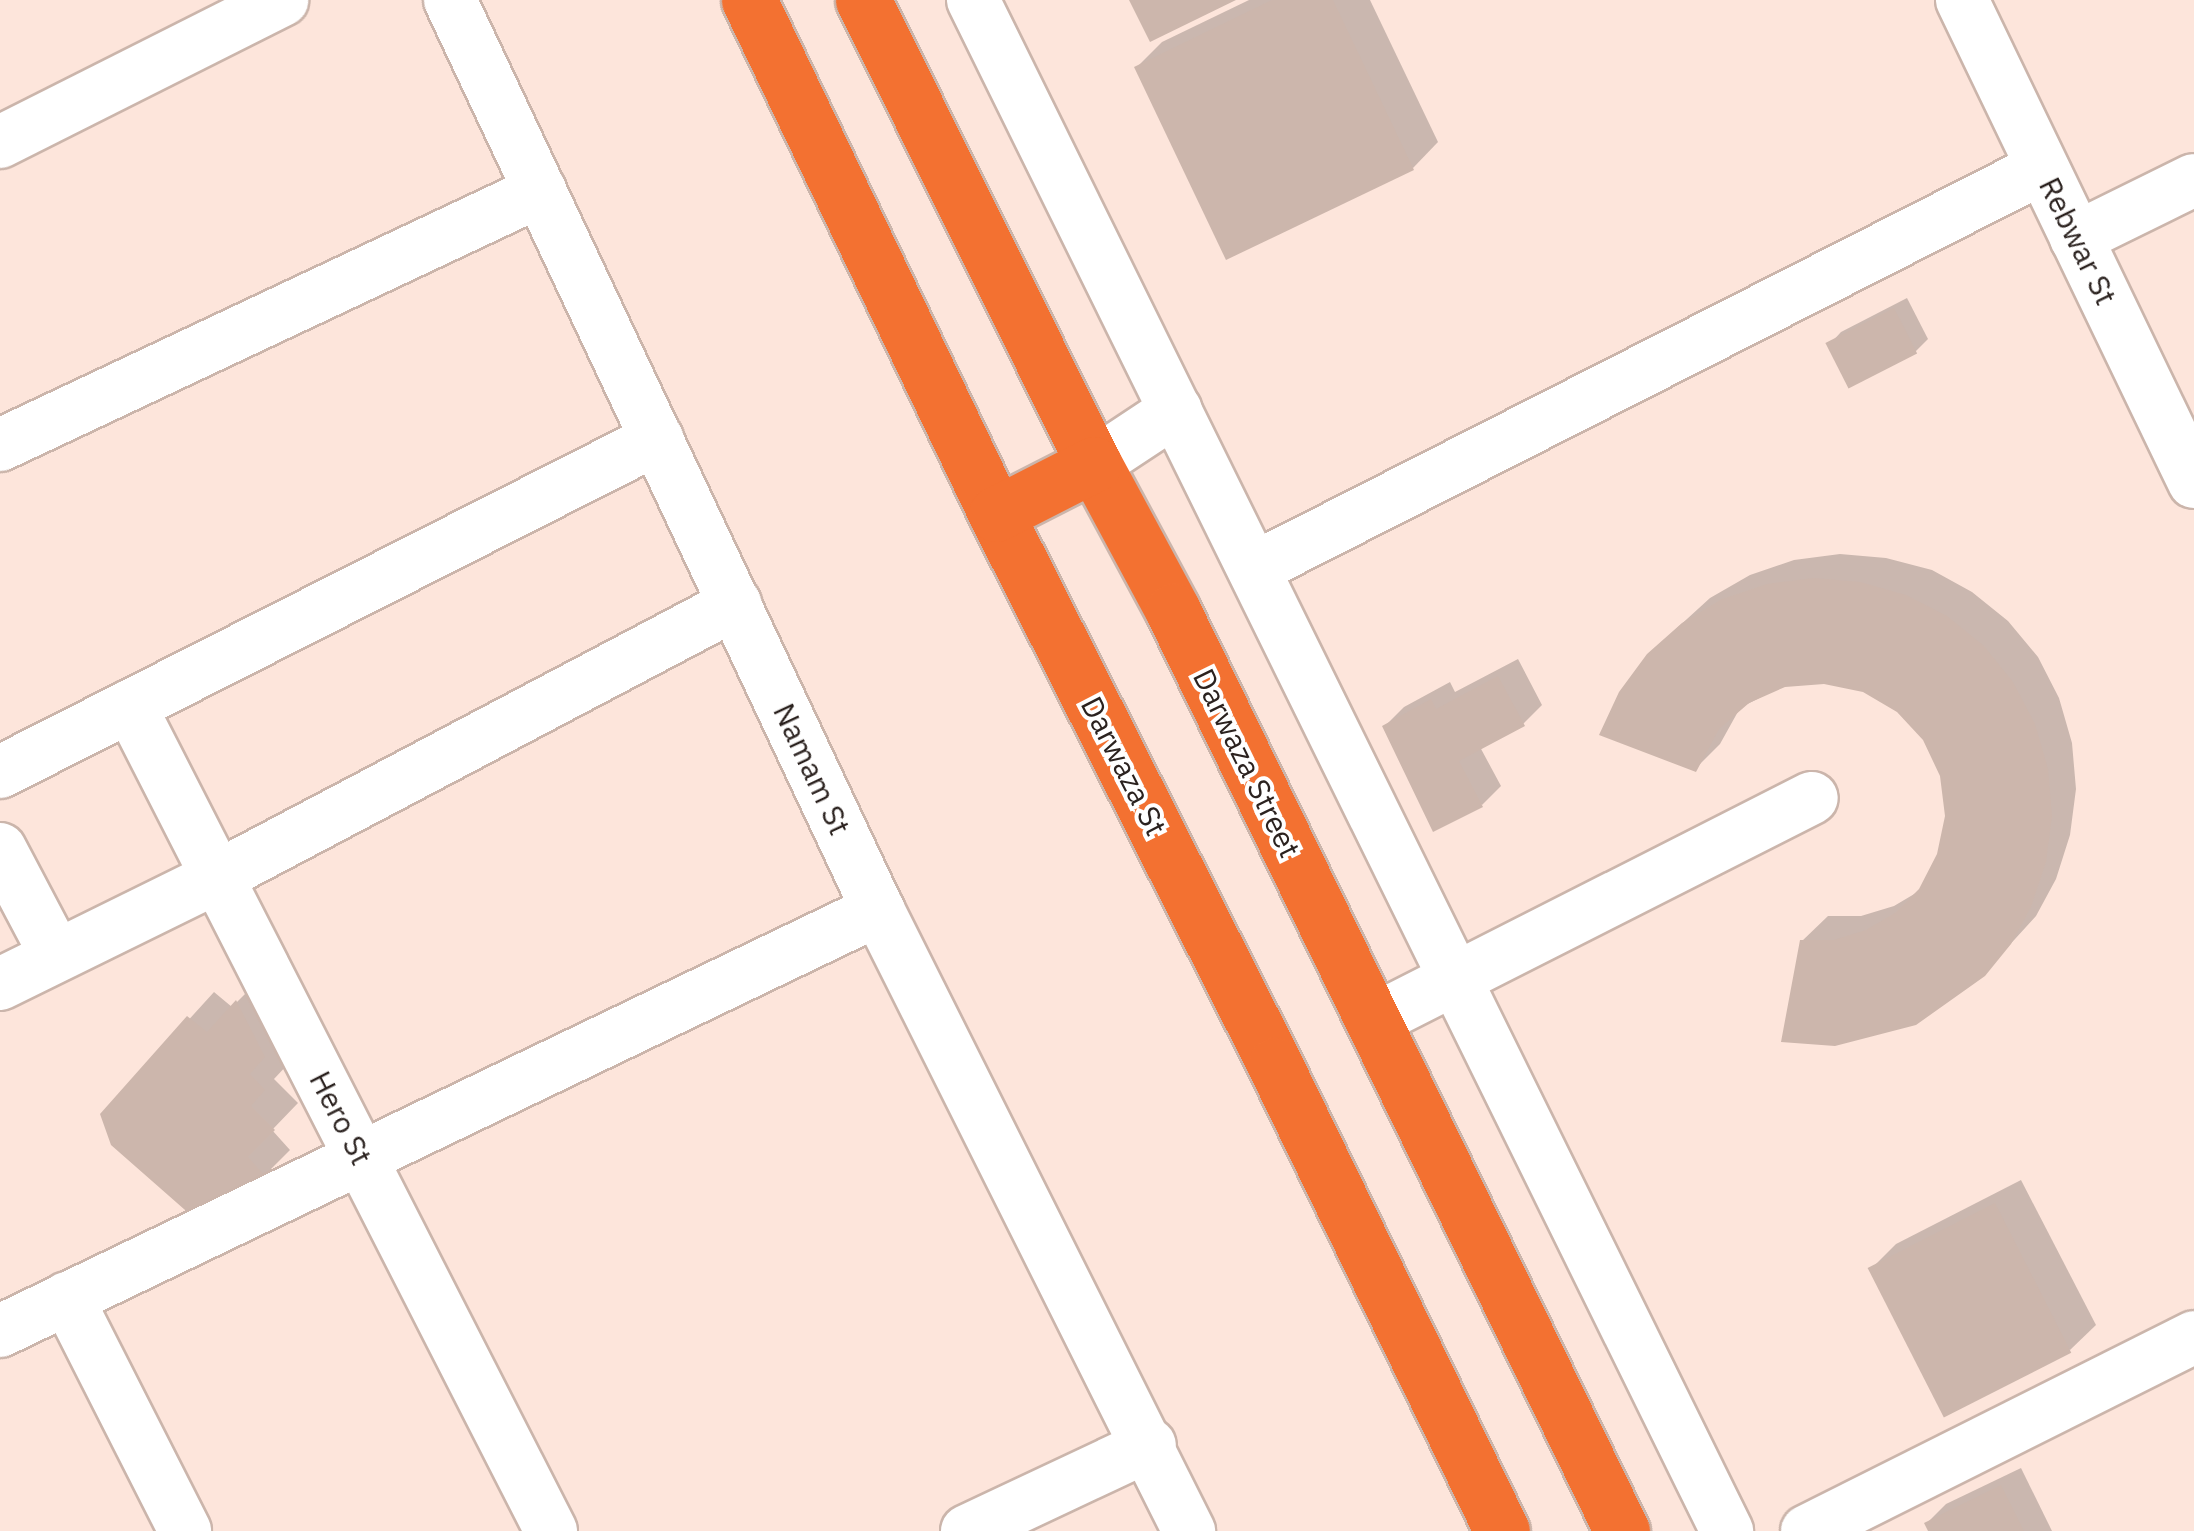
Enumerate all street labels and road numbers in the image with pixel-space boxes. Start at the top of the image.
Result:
street label: Rebwar St [2032,171,2124,311]
street label: Darwaza Street [1186,663,1308,863]
street label: Darwaza St [1074,691,1174,841]
street label: Namam St [766,698,858,840]
street label: Hero St [302,1065,380,1171]

